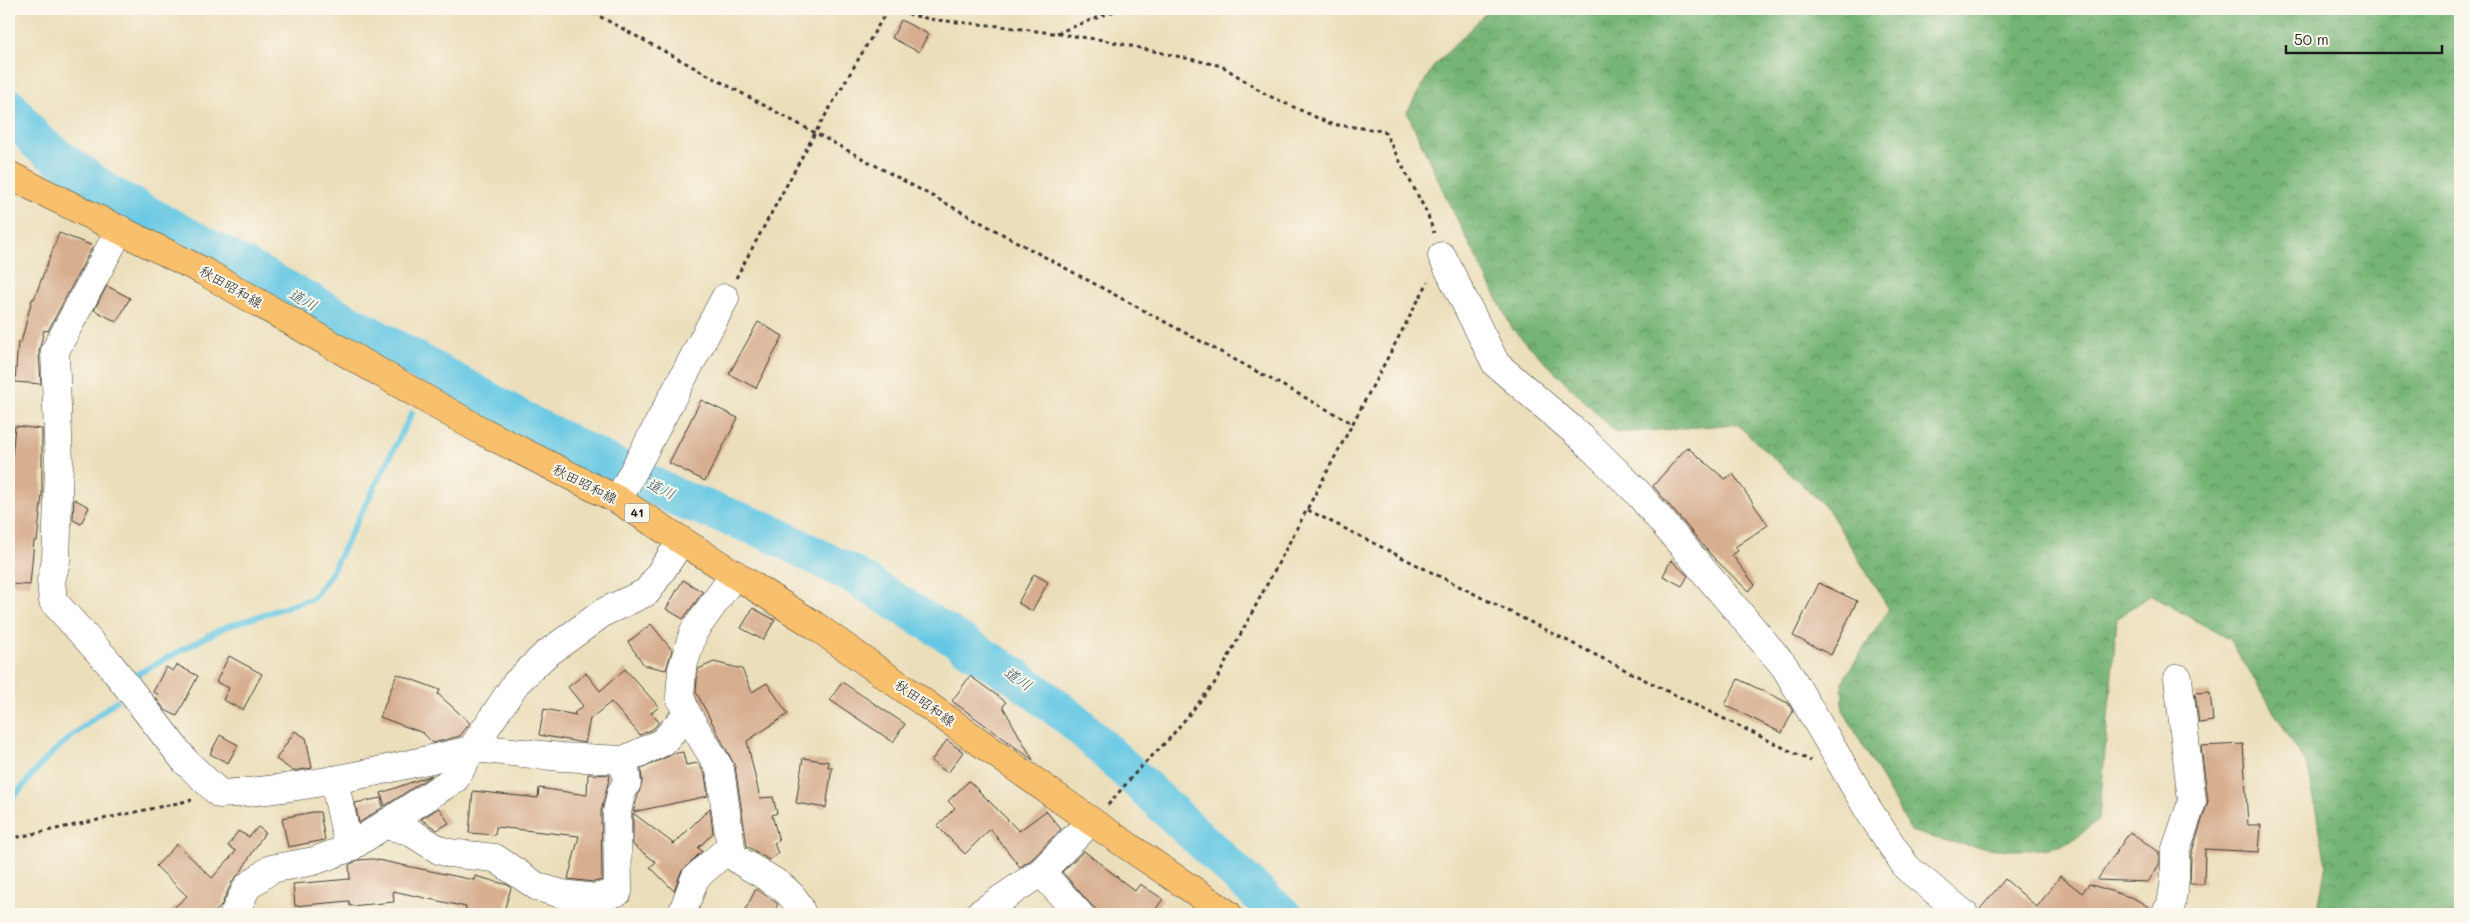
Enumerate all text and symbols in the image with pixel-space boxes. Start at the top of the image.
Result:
scale bar [2286,22,2443,54]
text: 50 m [2294,29,2329,49]
street label: 秋田昭和線 [196,261,266,312]
water label: 道川 [286,283,321,315]
street label: 秋田昭和線 [550,459,621,508]
water label: 道川 [644,473,679,504]
road number: 41 [624,503,650,522]
water label: 道川 [1001,661,1037,695]
street label: 秋田昭和線 [891,675,959,730]

